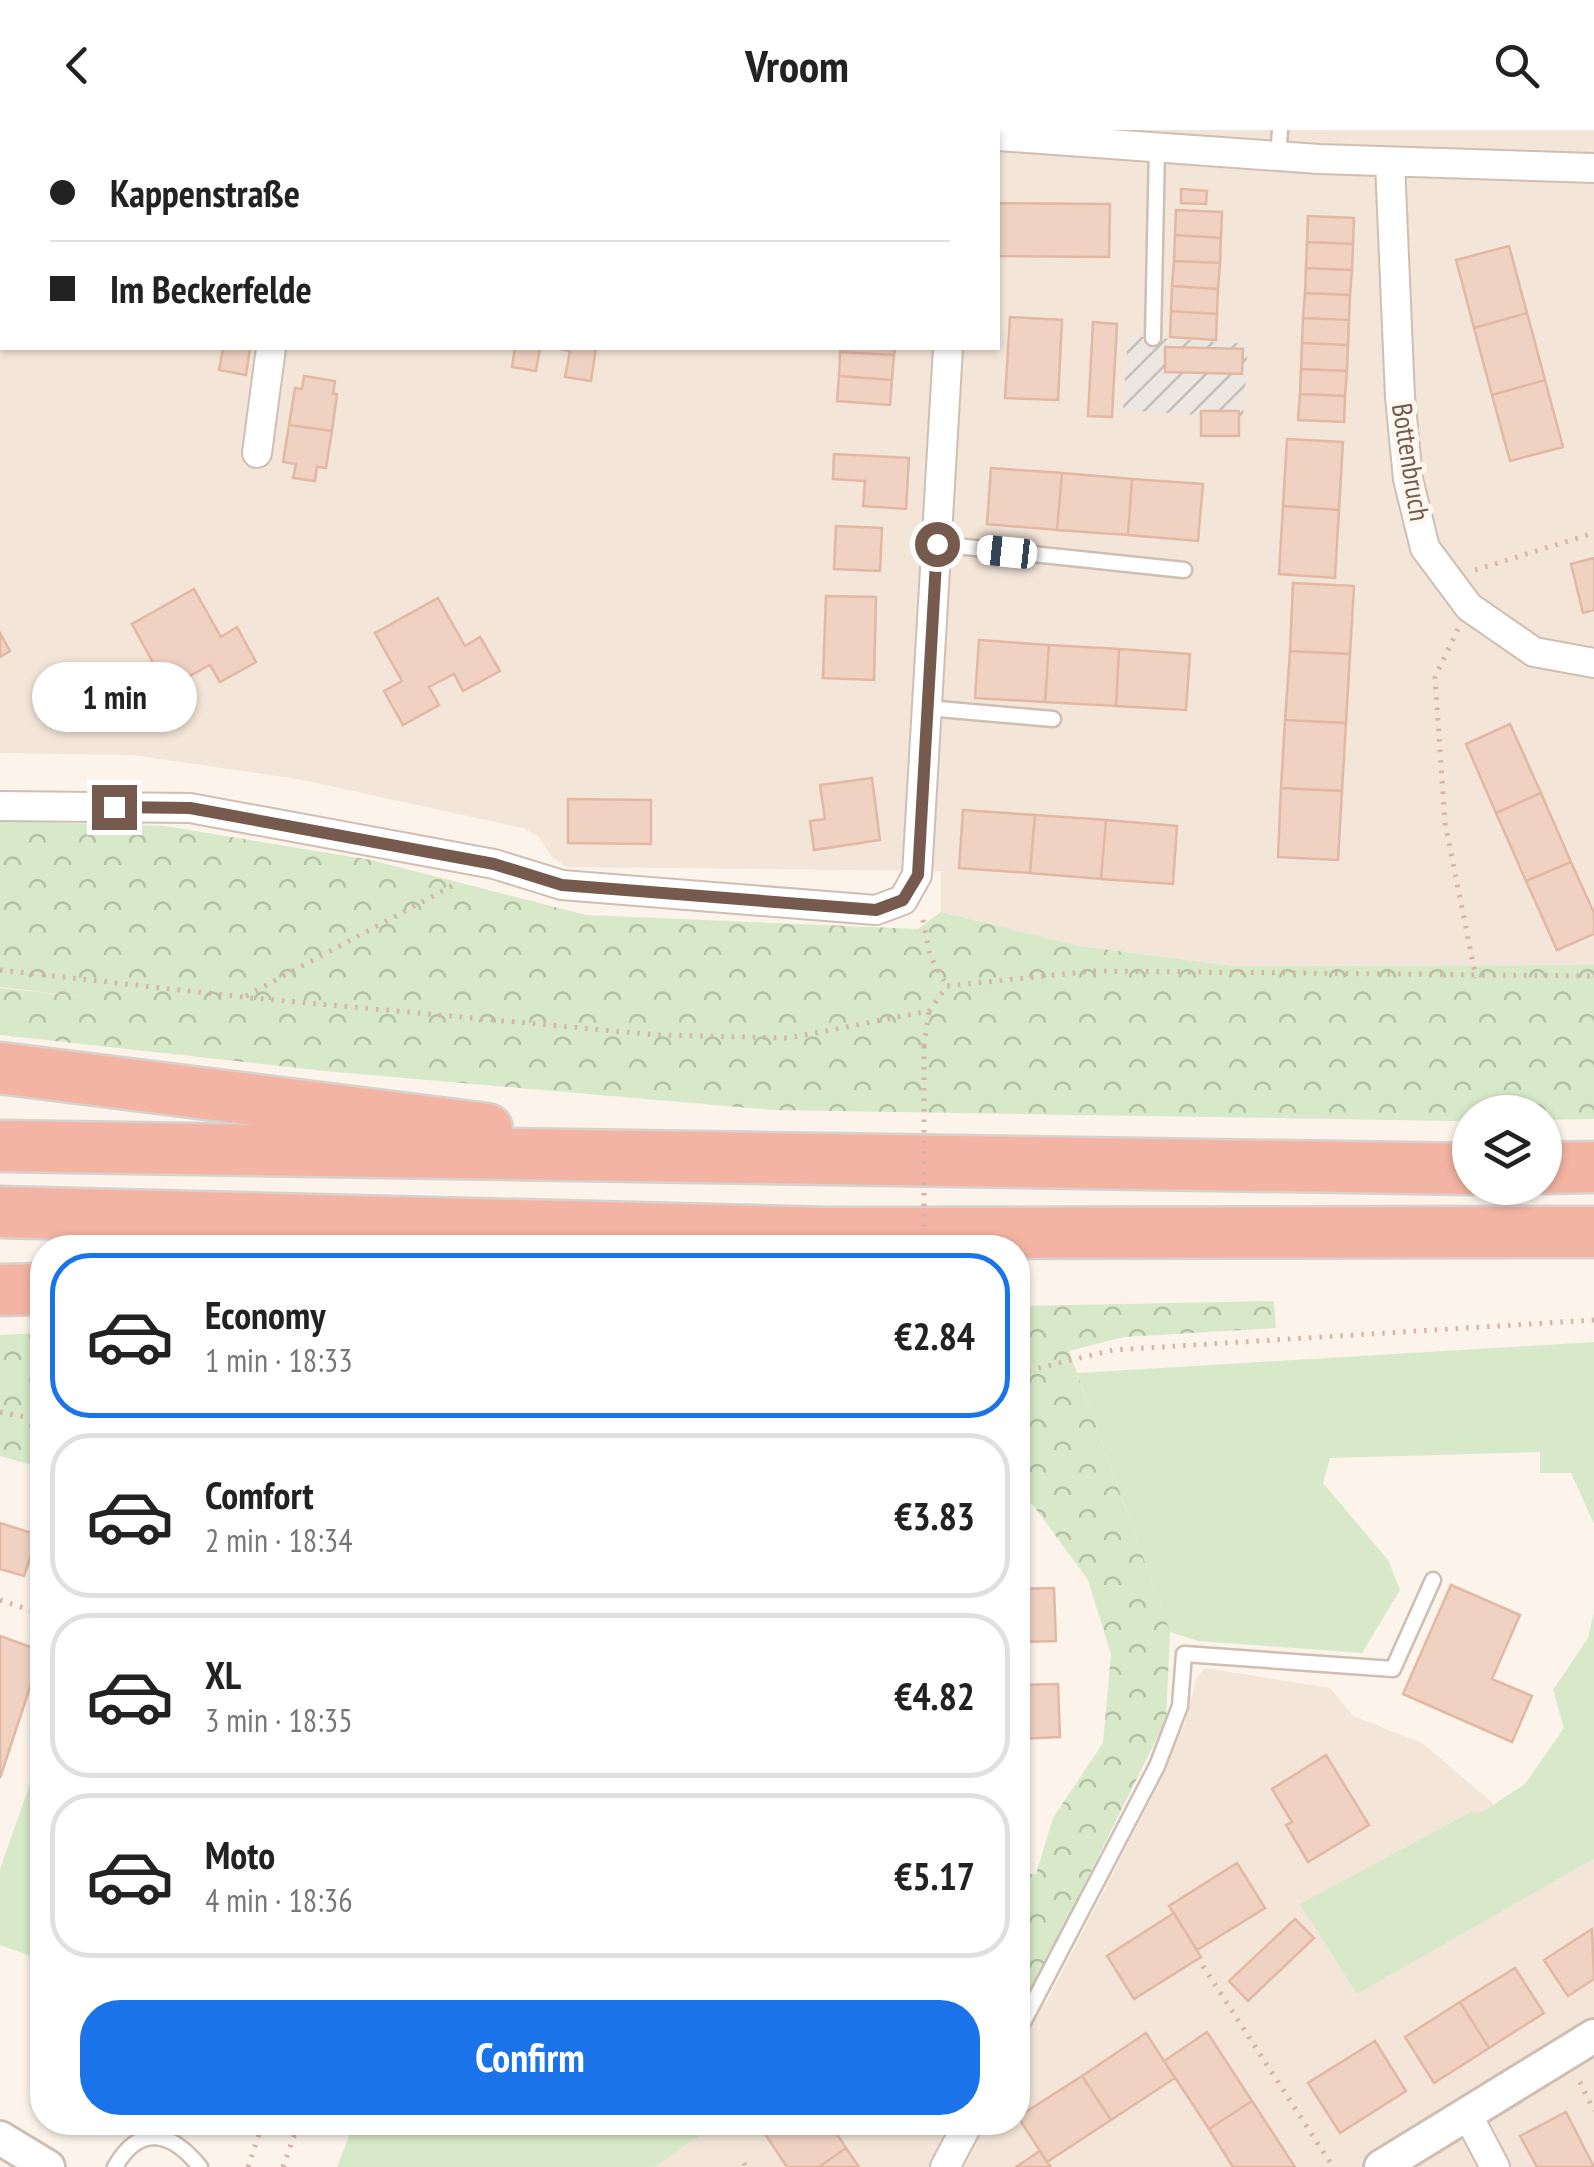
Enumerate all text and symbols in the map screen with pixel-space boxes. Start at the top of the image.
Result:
text: Vroom [745,36,849,94]
icon: back [50,38,105,93]
icon: search [1489,38,1544,93]
text: Kappenstraße [110,168,300,217]
text: Im Beckerfelde [110,264,312,313]
street label: Bottenbruch [1384,400,1439,523]
route start [915,522,960,567]
car [976,534,1038,570]
callout: 1 min [32,662,196,732]
text: 1 min [82,676,147,718]
route end [92,785,137,830]
map controls [1452,1095,1562,1205]
button: layers [1452,1095,1562,1205]
text: Economy [205,1290,325,1339]
icon: car [85,1291,175,1381]
text: €2.84 [894,1311,975,1360]
text: 1 min · 18:33 [205,1339,353,1381]
text: Comfort [205,1470,314,1519]
icon: car [85,1471,175,1561]
text: €3.83 [894,1491,975,1540]
text: 2 min · 18:34 [205,1519,353,1561]
text: XL [205,1650,241,1699]
icon: car [85,1651,175,1741]
text: €4.82 [894,1671,975,1720]
text: 3 min · 18:35 [205,1699,353,1741]
text: Moto [205,1830,275,1879]
icon: car [85,1831,175,1921]
text: €5.17 [894,1851,975,1900]
text: 4 min · 18:36 [205,1879,353,1921]
button: Confirm [80,2000,980,2115]

